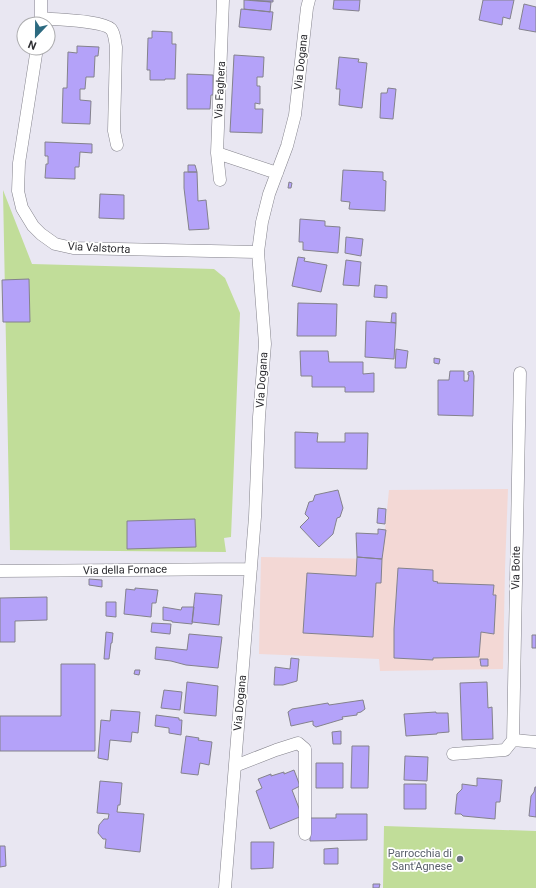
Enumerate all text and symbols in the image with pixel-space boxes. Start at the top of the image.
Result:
north arrow [16,16,56,56]
street label: Via Dogana [292,33,310,91]
text: N [26,37,38,52]
street label: Via Faghera [212,61,228,119]
street label: Via Valstorta [67,240,131,256]
street label: Via Dogana [254,352,270,408]
street label: Via Boite [509,546,523,590]
street label: Via della Fornace [83,563,167,577]
street label: Via Dogana [231,674,249,732]
place label: Parrocchia di Sant'Agnese [388,847,452,873]
marker: Parrocchia di Sant'Agnese [455,854,465,864]

